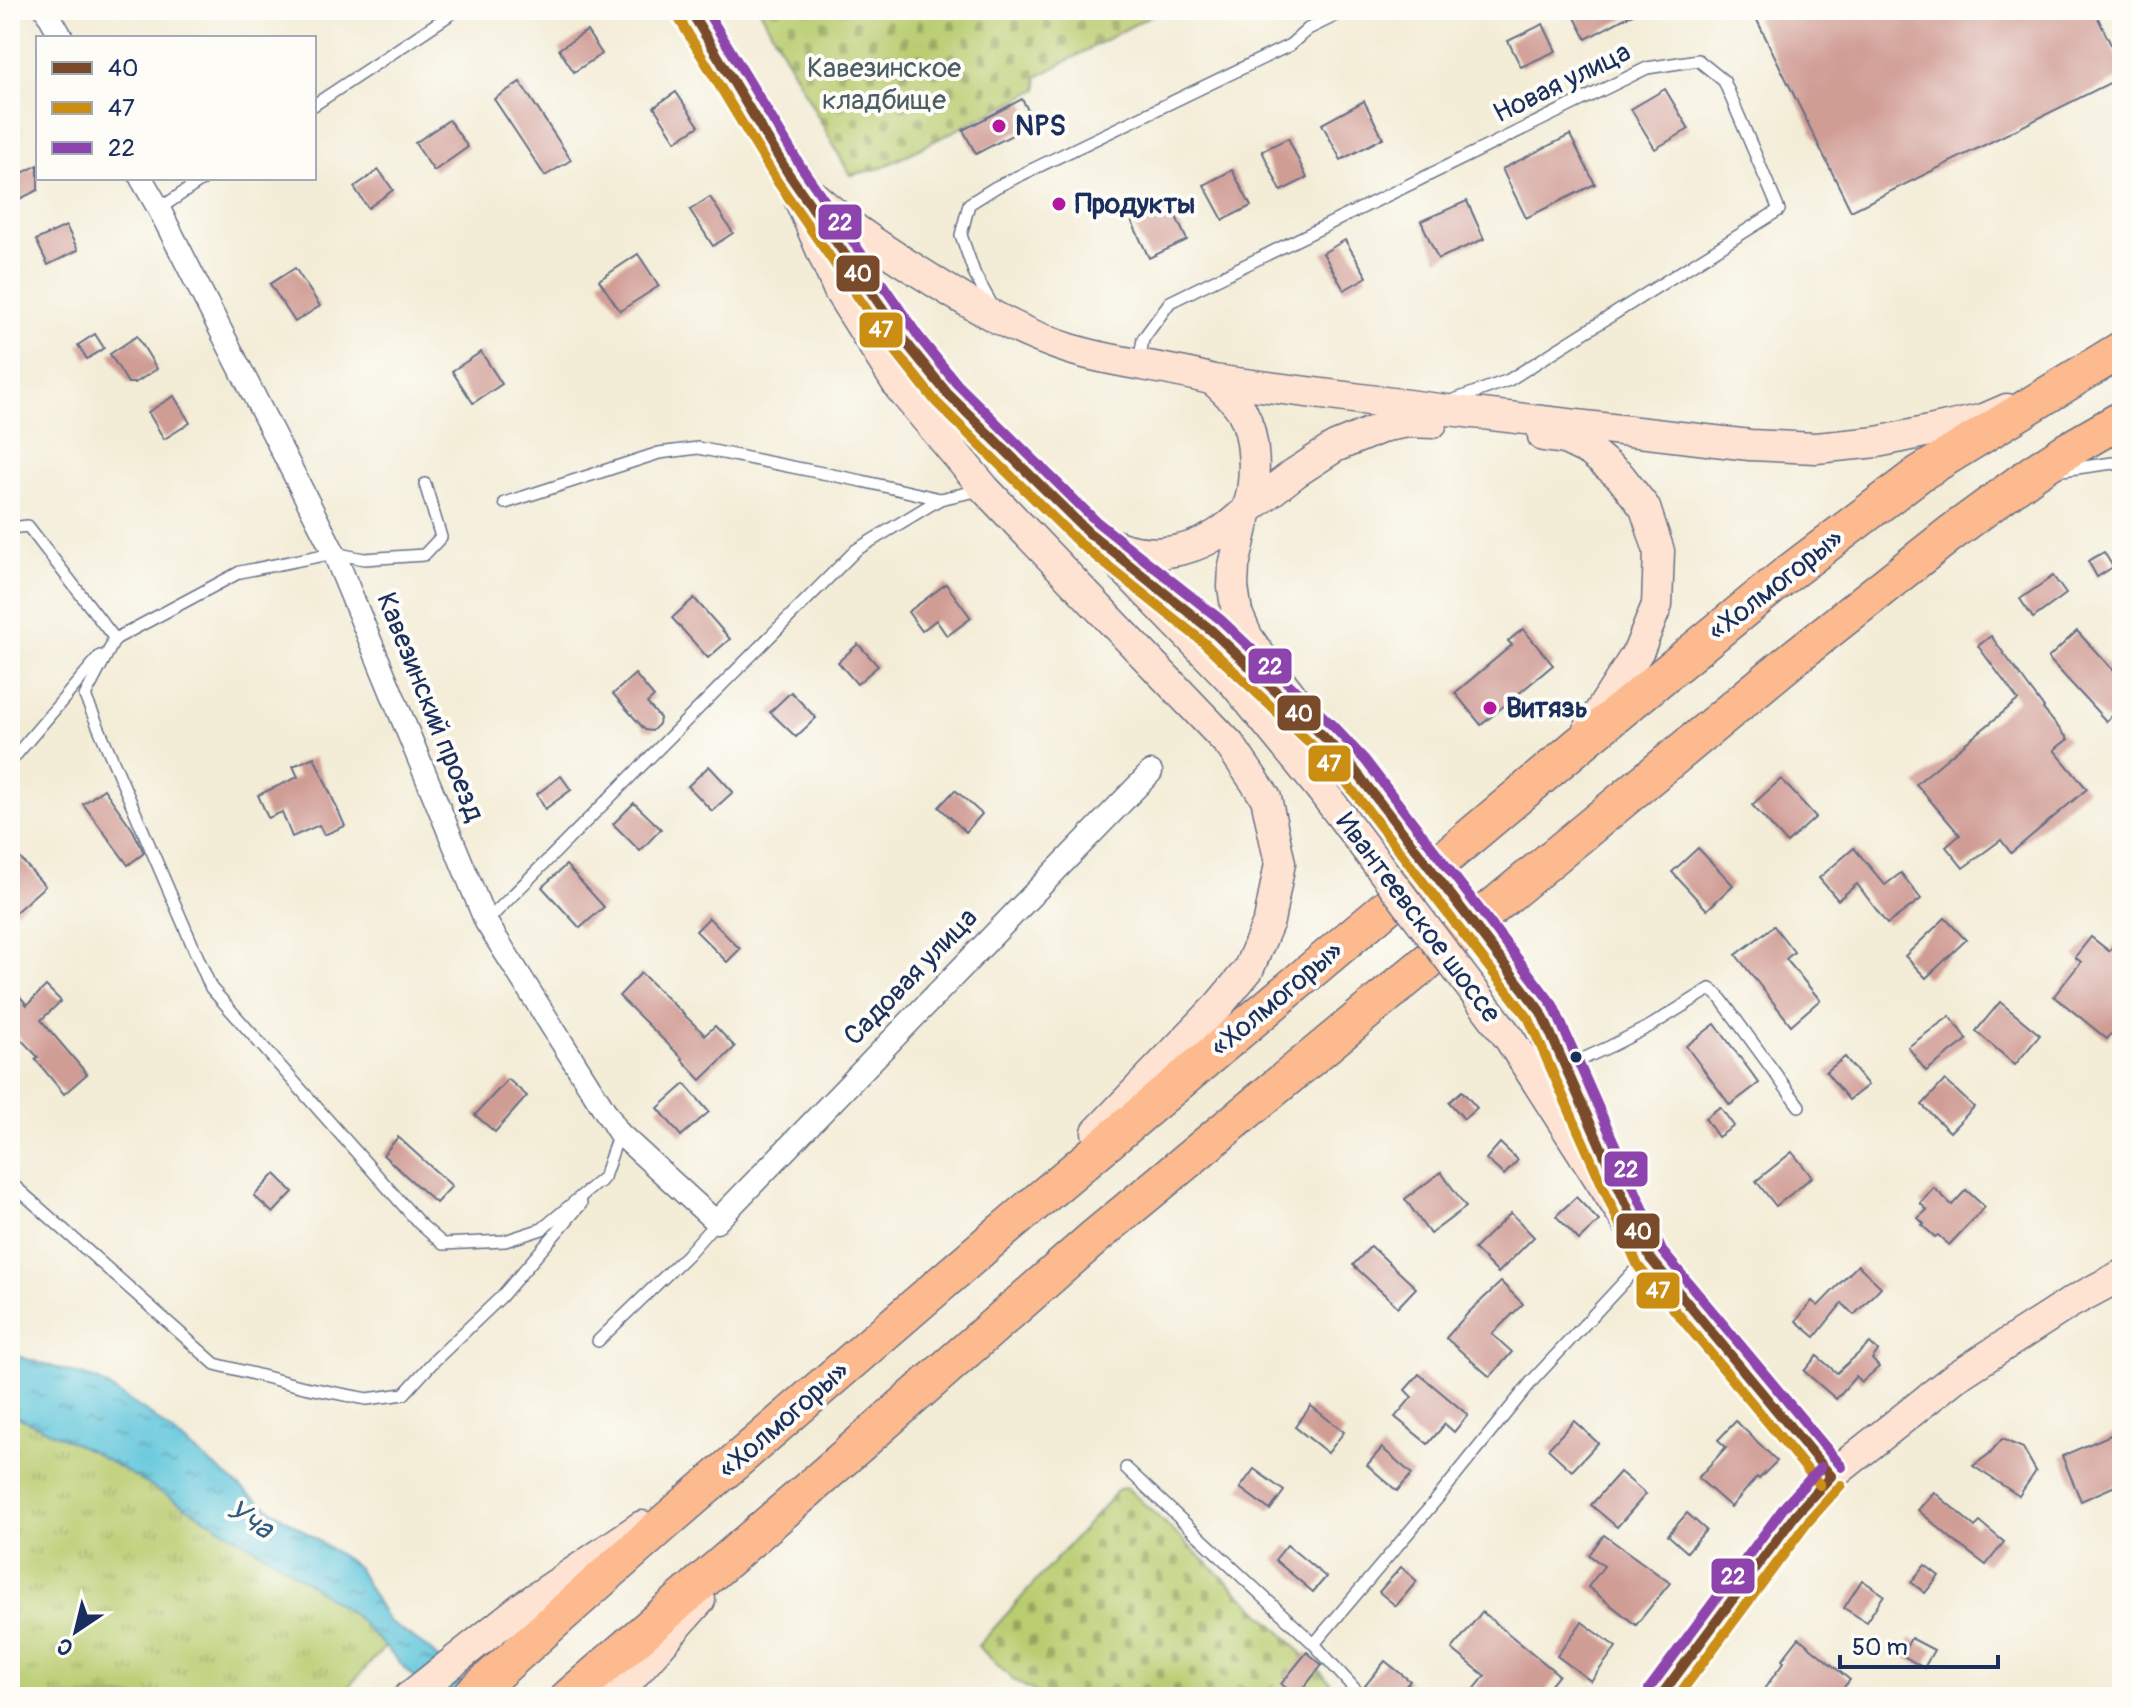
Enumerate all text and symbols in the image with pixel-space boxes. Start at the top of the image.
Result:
street label: Новая улица [1488,35,1636,131]
legend [36,36,316,180]
park label: Кавезинское кладбище [807,51,961,118]
text: 40 [108,54,138,83]
text: 47 [108,94,135,123]
place label: NPS [1015,109,1066,144]
marker: NPS [990,117,1008,135]
text: 22 [108,134,135,163]
place label: Продукты [1075,187,1195,222]
marker: Продукты [1050,195,1068,213]
line badge: 22 [817,203,863,241]
text: 22 [828,209,852,237]
line badge: 40 [835,254,881,293]
text: 40 [844,260,872,288]
line badge: 47 [858,311,904,349]
text: 47 [869,316,894,344]
street label: «Холмогоры» [1701,521,1851,649]
street label: Кавезинский проезд [368,587,492,827]
line badge: 22 [1247,647,1293,685]
text: 22 [1258,653,1282,681]
place label: Витязь [1506,691,1588,726]
line badge: 40 [1276,694,1322,732]
marker: Витязь [1481,699,1499,717]
text: 40 [1285,700,1313,728]
line badge: 47 [1307,744,1352,783]
text: 47 [1317,750,1342,778]
street label: Ивантеевское шоссе [1328,806,1508,1030]
street label: Садовая улица [837,901,985,1053]
street label: «Холмогоры» [1204,933,1350,1065]
unlabelled marker [1568,1049,1584,1065]
line badge: 22 [1603,1150,1649,1188]
text: 22 [1614,1156,1638,1184]
line badge: 40 [1615,1212,1661,1250]
text: 40 [1624,1218,1652,1246]
line badge: 47 [1635,1271,1681,1310]
text: 47 [1646,1277,1671,1305]
street label: «Холмогоры» [711,1354,857,1486]
water label: Уча [220,1491,282,1548]
line badge: 22 [1710,1557,1756,1595]
text: 22 [1721,1563,1745,1591]
north arrow [36,1591,116,1671]
scale bar [1840,1619,1998,1669]
text: С [51,1631,79,1662]
text: 50 m [1852,1633,1908,1662]

